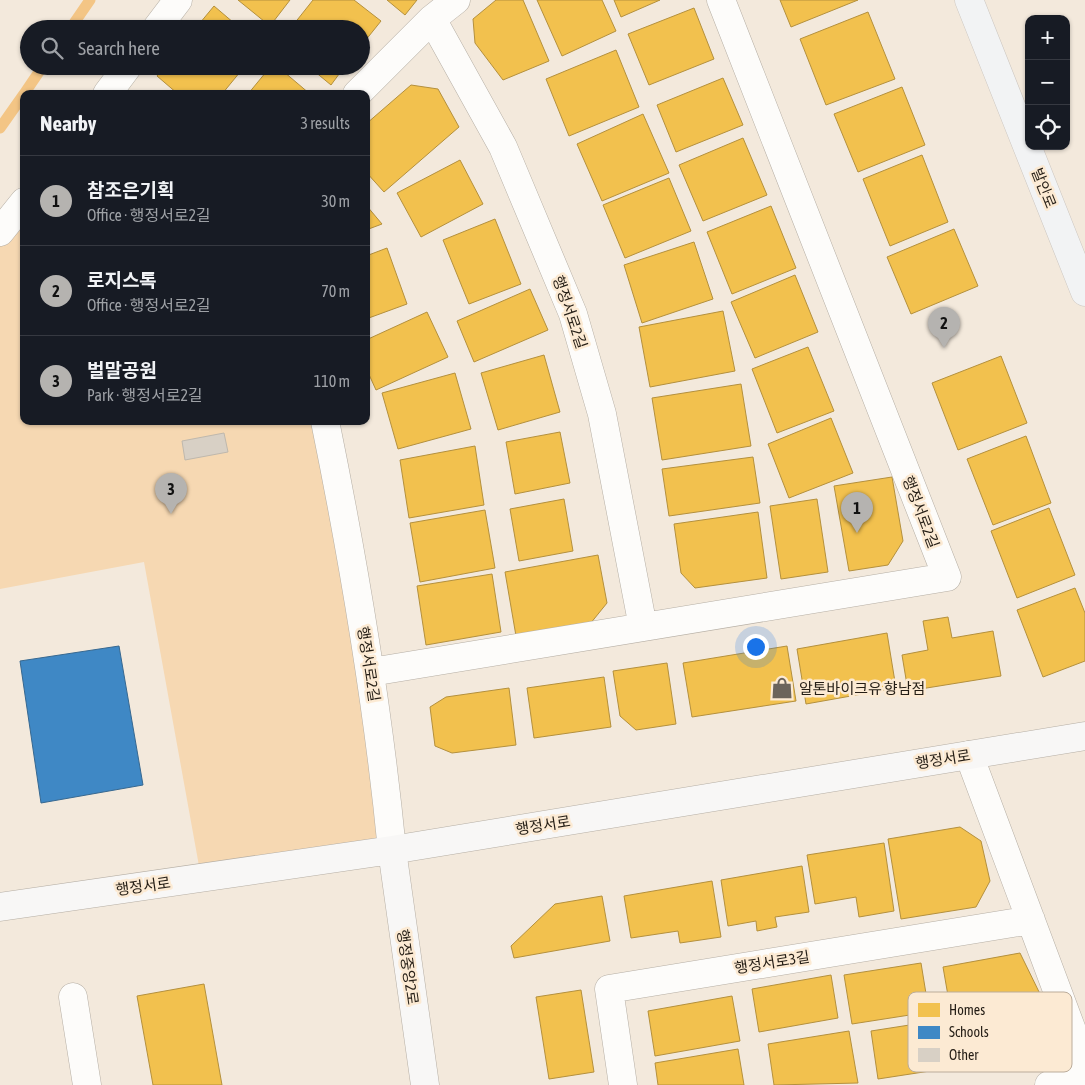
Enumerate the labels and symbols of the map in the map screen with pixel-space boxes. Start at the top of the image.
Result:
street label: 발안로 [1028,166,1060,210]
street label: 행정서로2길 [550,273,590,351]
pin: 2 [928,307,960,348]
pin: 3 [155,473,187,514]
street label: 행정서로2길 [899,473,943,551]
pin: 1 [841,492,873,533]
street label: 행정서로2길 [355,625,383,703]
your location [743,634,769,660]
shop icon: 알톤바이크유 향남점 [769,675,795,701]
place label: 알톤바이크유 향남점 [799,680,925,697]
street label: 행정서로 [914,746,972,772]
street label: 행정서로 [514,812,572,838]
street label: 행정서로 [114,874,172,898]
street label: 행정중앙2로 [394,928,422,1006]
street label: 행정서로3길 [733,948,811,976]
legend [908,992,1072,1072]
text: Homes [949,1002,985,1018]
text: Schools [949,1024,989,1040]
text: Other [949,1047,979,1063]

